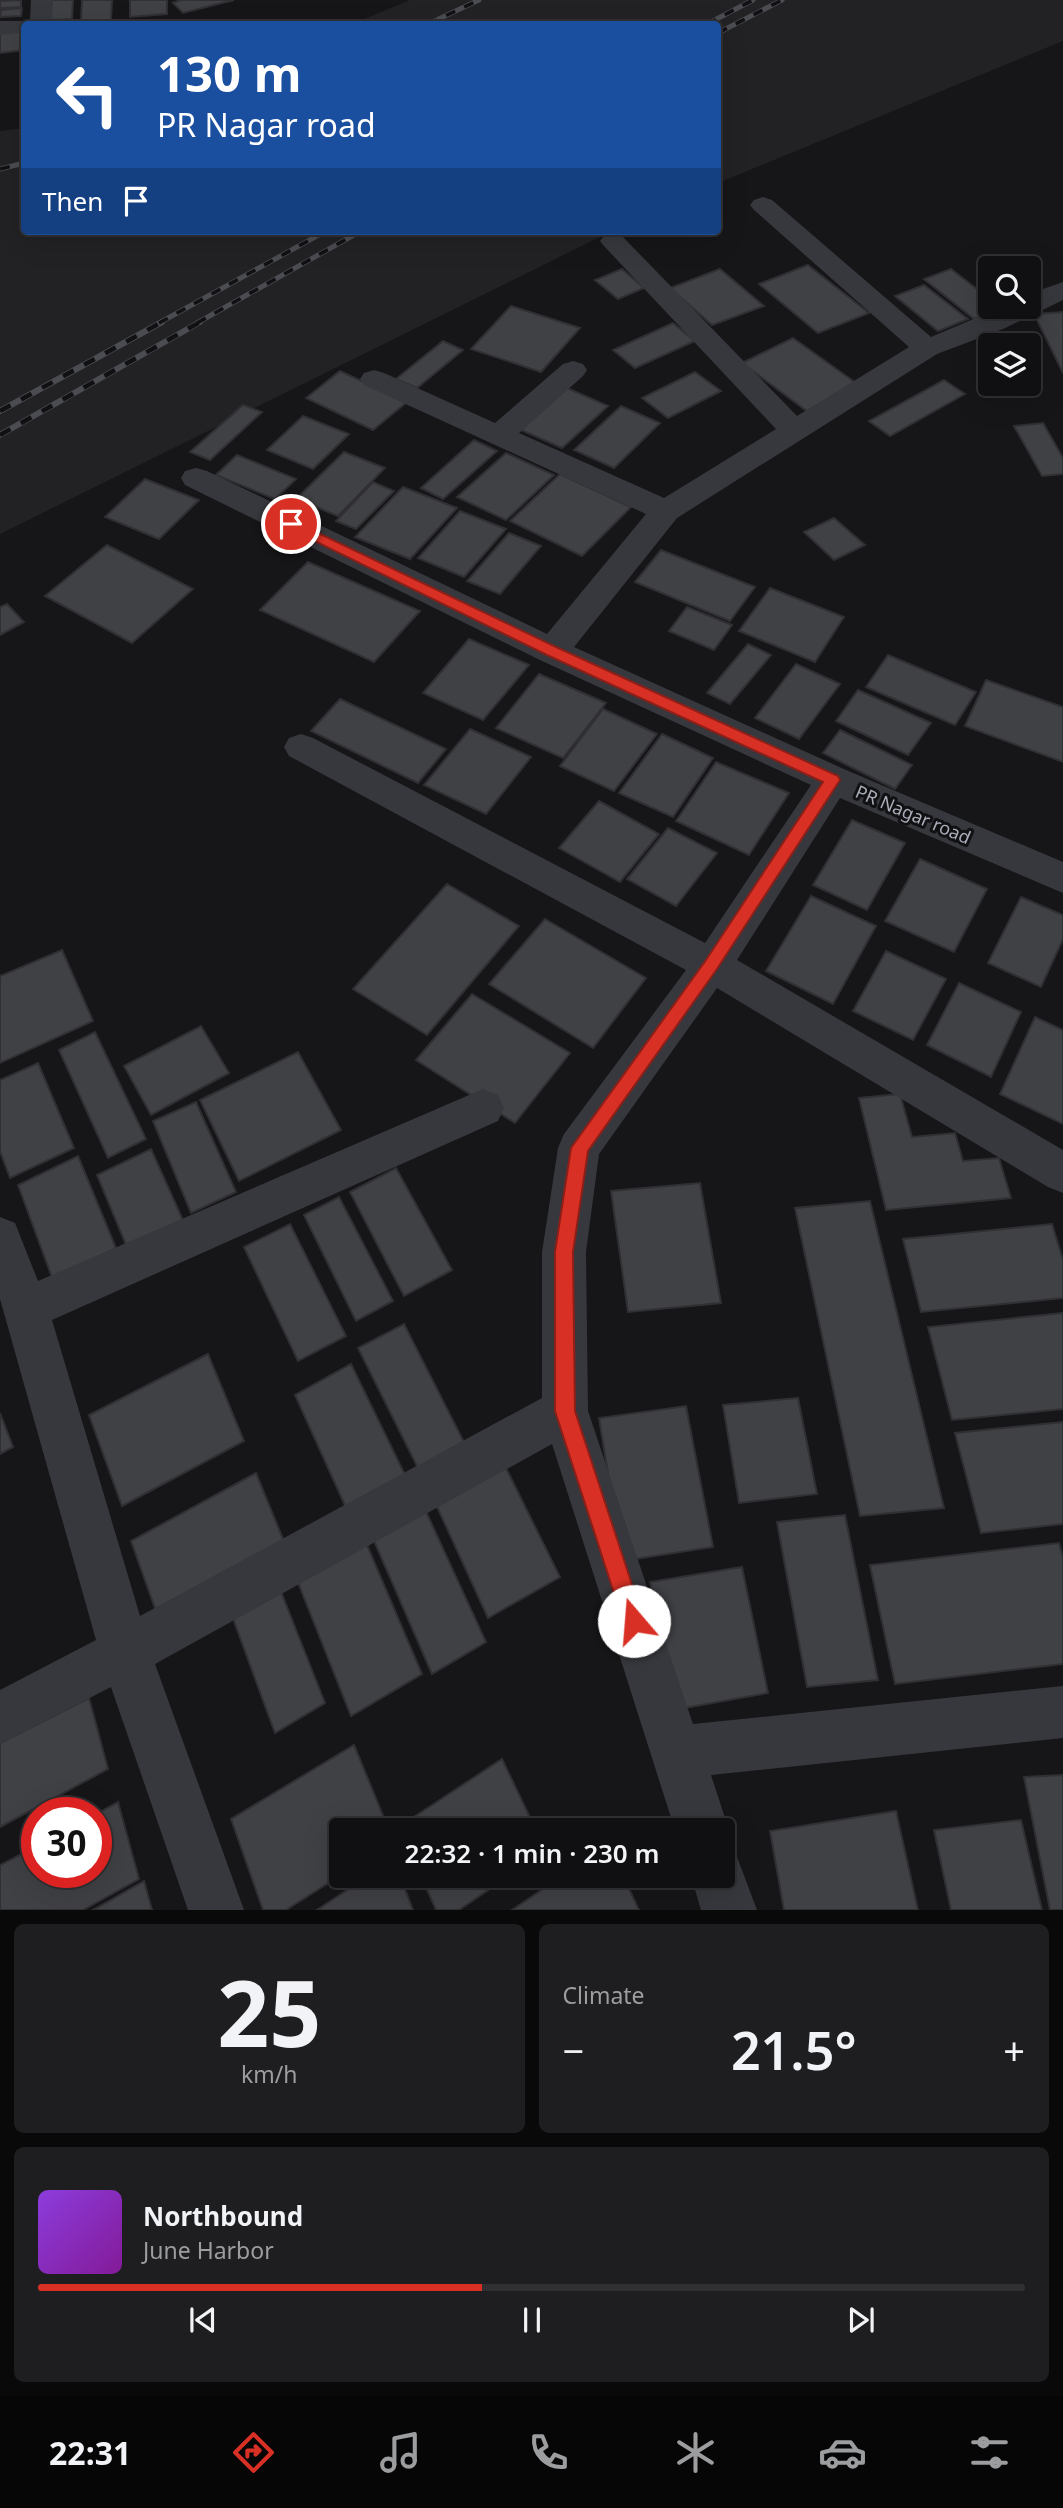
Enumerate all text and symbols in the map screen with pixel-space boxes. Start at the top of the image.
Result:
text: 130 m [157,40,302,106]
icon: left [42,49,133,140]
text: PR Nagar road [157,103,376,146]
icon: arrive [117,182,155,220]
text: Then [42,183,103,219]
map controls [978,256,1041,396]
button: search [978,256,1041,319]
button: layers [978,333,1041,396]
pin [261,494,321,554]
icon: arrive [272,505,310,543]
street label: PR Nagar road [852,779,975,849]
position arrow [597,1584,671,1658]
speed limit sign: 30 [21,1797,112,1888]
text: 22:32 · 1 min · 230 m [405,1835,659,1871]
text: 25 [217,1950,321,2074]
text: Climate [563,1979,645,2011]
text: 21.5° [731,2014,857,2085]
text: − [563,2024,584,2076]
text: + [1003,2024,1025,2076]
text: km/h [241,2058,298,2090]
text: Northbound [143,2198,303,2234]
text: June Harbor [143,2234,274,2266]
icon: previous [184,2301,222,2339]
icon: pause [513,2301,551,2339]
icon: next [842,2301,880,2339]
icon: directions [229,2428,278,2477]
icon: music [376,2428,425,2477]
icon: phone [524,2428,573,2477]
icon: climate [671,2428,720,2477]
icon: car [818,2428,867,2477]
icon: filters [965,2428,1014,2477]
text: 22:31 [49,2431,131,2474]

